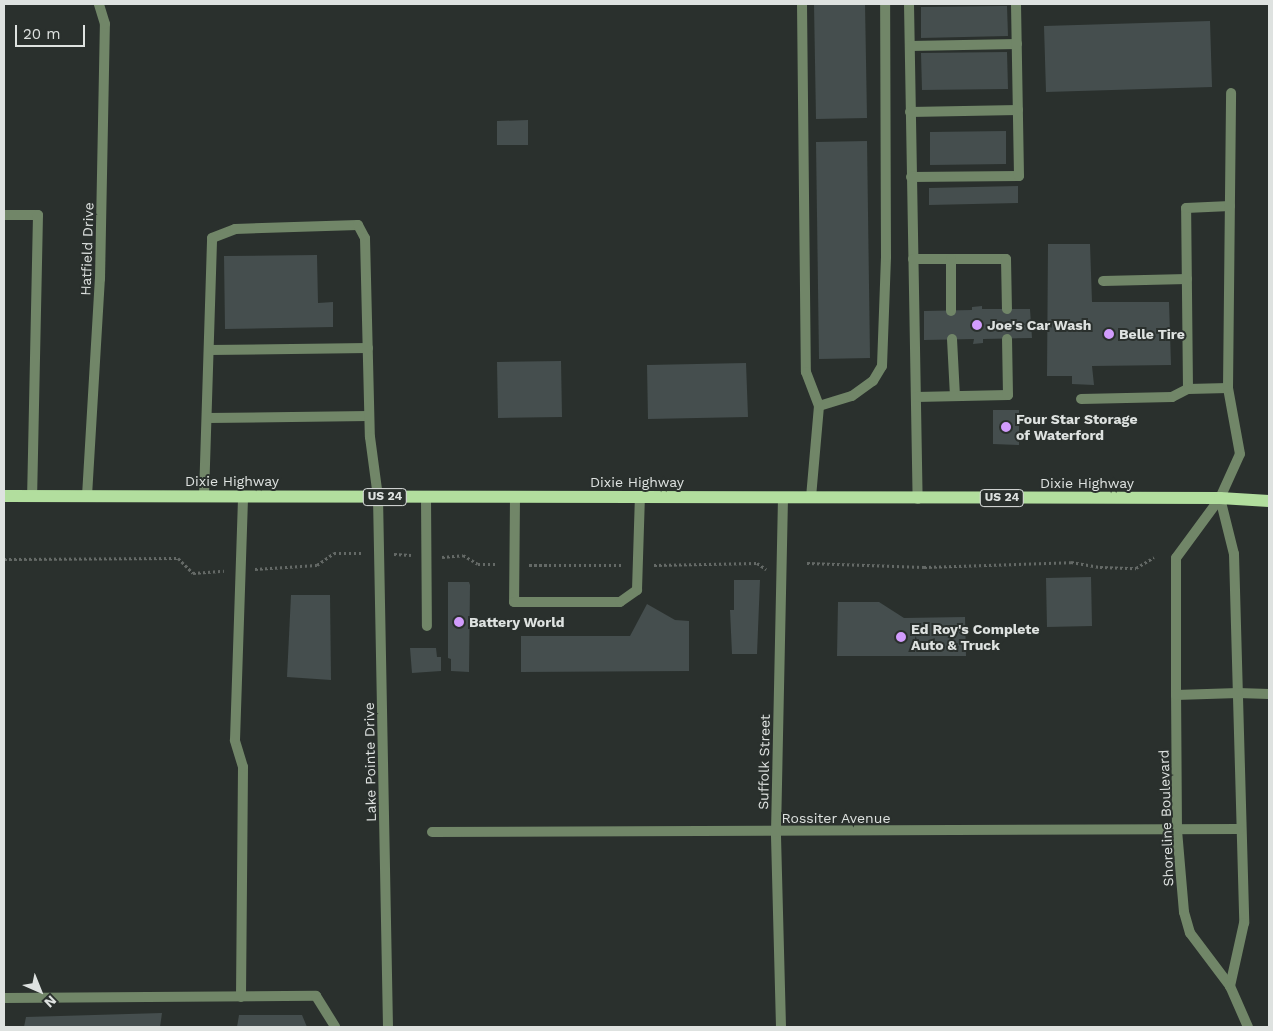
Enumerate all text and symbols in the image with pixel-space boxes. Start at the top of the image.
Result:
scale bar [18,15,88,47]
text: 20 m [23,25,61,43]
street label: Hatfield Drive [77,202,97,296]
place label: Joe's Car Wash [987,317,1092,333]
marker: Joe's Car Wash [971,319,983,331]
place label: Belle Tire [1119,326,1185,342]
marker: Belle Tire [1103,328,1115,340]
place label: Four Star Storage of Waterford [1016,411,1138,444]
marker: Four Star Storage of Waterford [1000,421,1012,433]
street label: Dixie Highway [185,473,279,489]
street label: Dixie Highway [590,474,684,490]
street label: Dixie Highway [1040,475,1134,491]
road number: US 24 [362,488,408,507]
road number: US 24 [980,488,1024,508]
place label: Battery World [469,614,565,630]
marker: Battery World [453,616,465,628]
place label: Ed Roy's Complete Auto & Truck [911,621,1040,654]
marker: Ed Roy's Complete Auto & Truck [895,631,907,643]
street label: Lake Pointe Drive [361,702,379,822]
street label: Suffolk Street [755,714,773,810]
street label: Shoreline Boulevard [1155,749,1177,887]
street label: Rossiter Avenue [781,810,891,826]
north arrow [15,966,65,1016]
text: N [41,992,60,1011]

